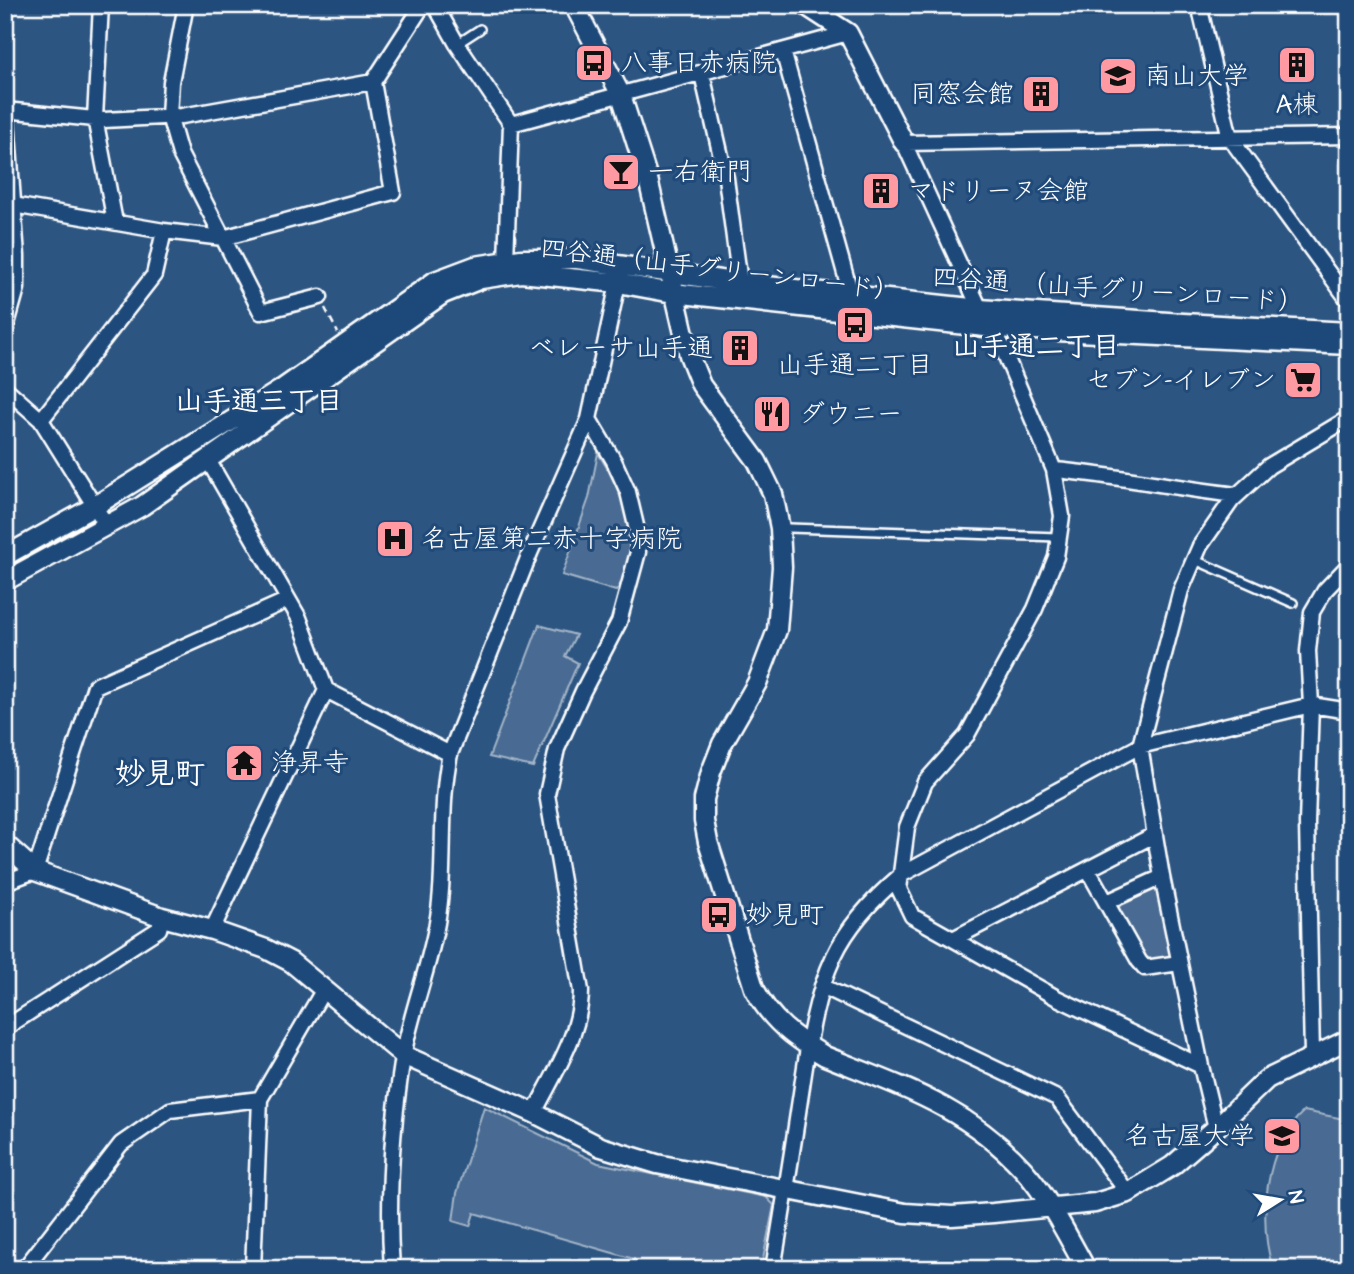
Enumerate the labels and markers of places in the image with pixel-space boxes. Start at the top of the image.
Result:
bus stop icon: 八事日赤病院 [573,42,615,84]
building icon: A棟 [1276,44,1318,86]
place label: 八事日赤病院 [621,45,777,81]
school or university icon: 南山大学 [1097,55,1139,97]
place label: 南山大学 [1145,58,1249,94]
building icon: 同窓会館 [1020,73,1062,115]
place label: 同窓会館 [910,76,1014,112]
place label: A棟 [1276,87,1318,123]
bar icon: 一右衛門 [600,151,642,193]
place label: 一右衛門 [648,154,752,190]
building icon: マドリーヌ会館 [860,170,902,212]
place label: マドリーヌ会館 [908,173,1089,209]
bus stop icon: 山手通二丁目 [834,304,876,346]
building icon: ベレーサ山手通 [719,327,761,369]
place label: ベレーサ山手通 [529,330,713,366]
place label: 山手通二丁目 [777,347,933,383]
supermarket icon: セブン-イレブン [1282,359,1324,401]
place label: セブン-イレブン [1086,362,1276,398]
restaurant icon: ダウニー [751,393,793,435]
place label: ダウニー [799,396,902,432]
hospital icon: 名古屋第二赤十字病院 [374,518,416,560]
place label: 名古屋第二赤十字病院 [422,521,682,557]
temple icon: 浄昇寺 [223,742,265,784]
place label: 浄昇寺 [271,745,349,781]
bus stop icon: 妙見町 [698,894,740,936]
place label: 妙見町 [746,897,824,933]
school or university icon: 名古屋大学 [1261,1115,1303,1157]
place label: 名古屋大学 [1125,1118,1255,1154]

